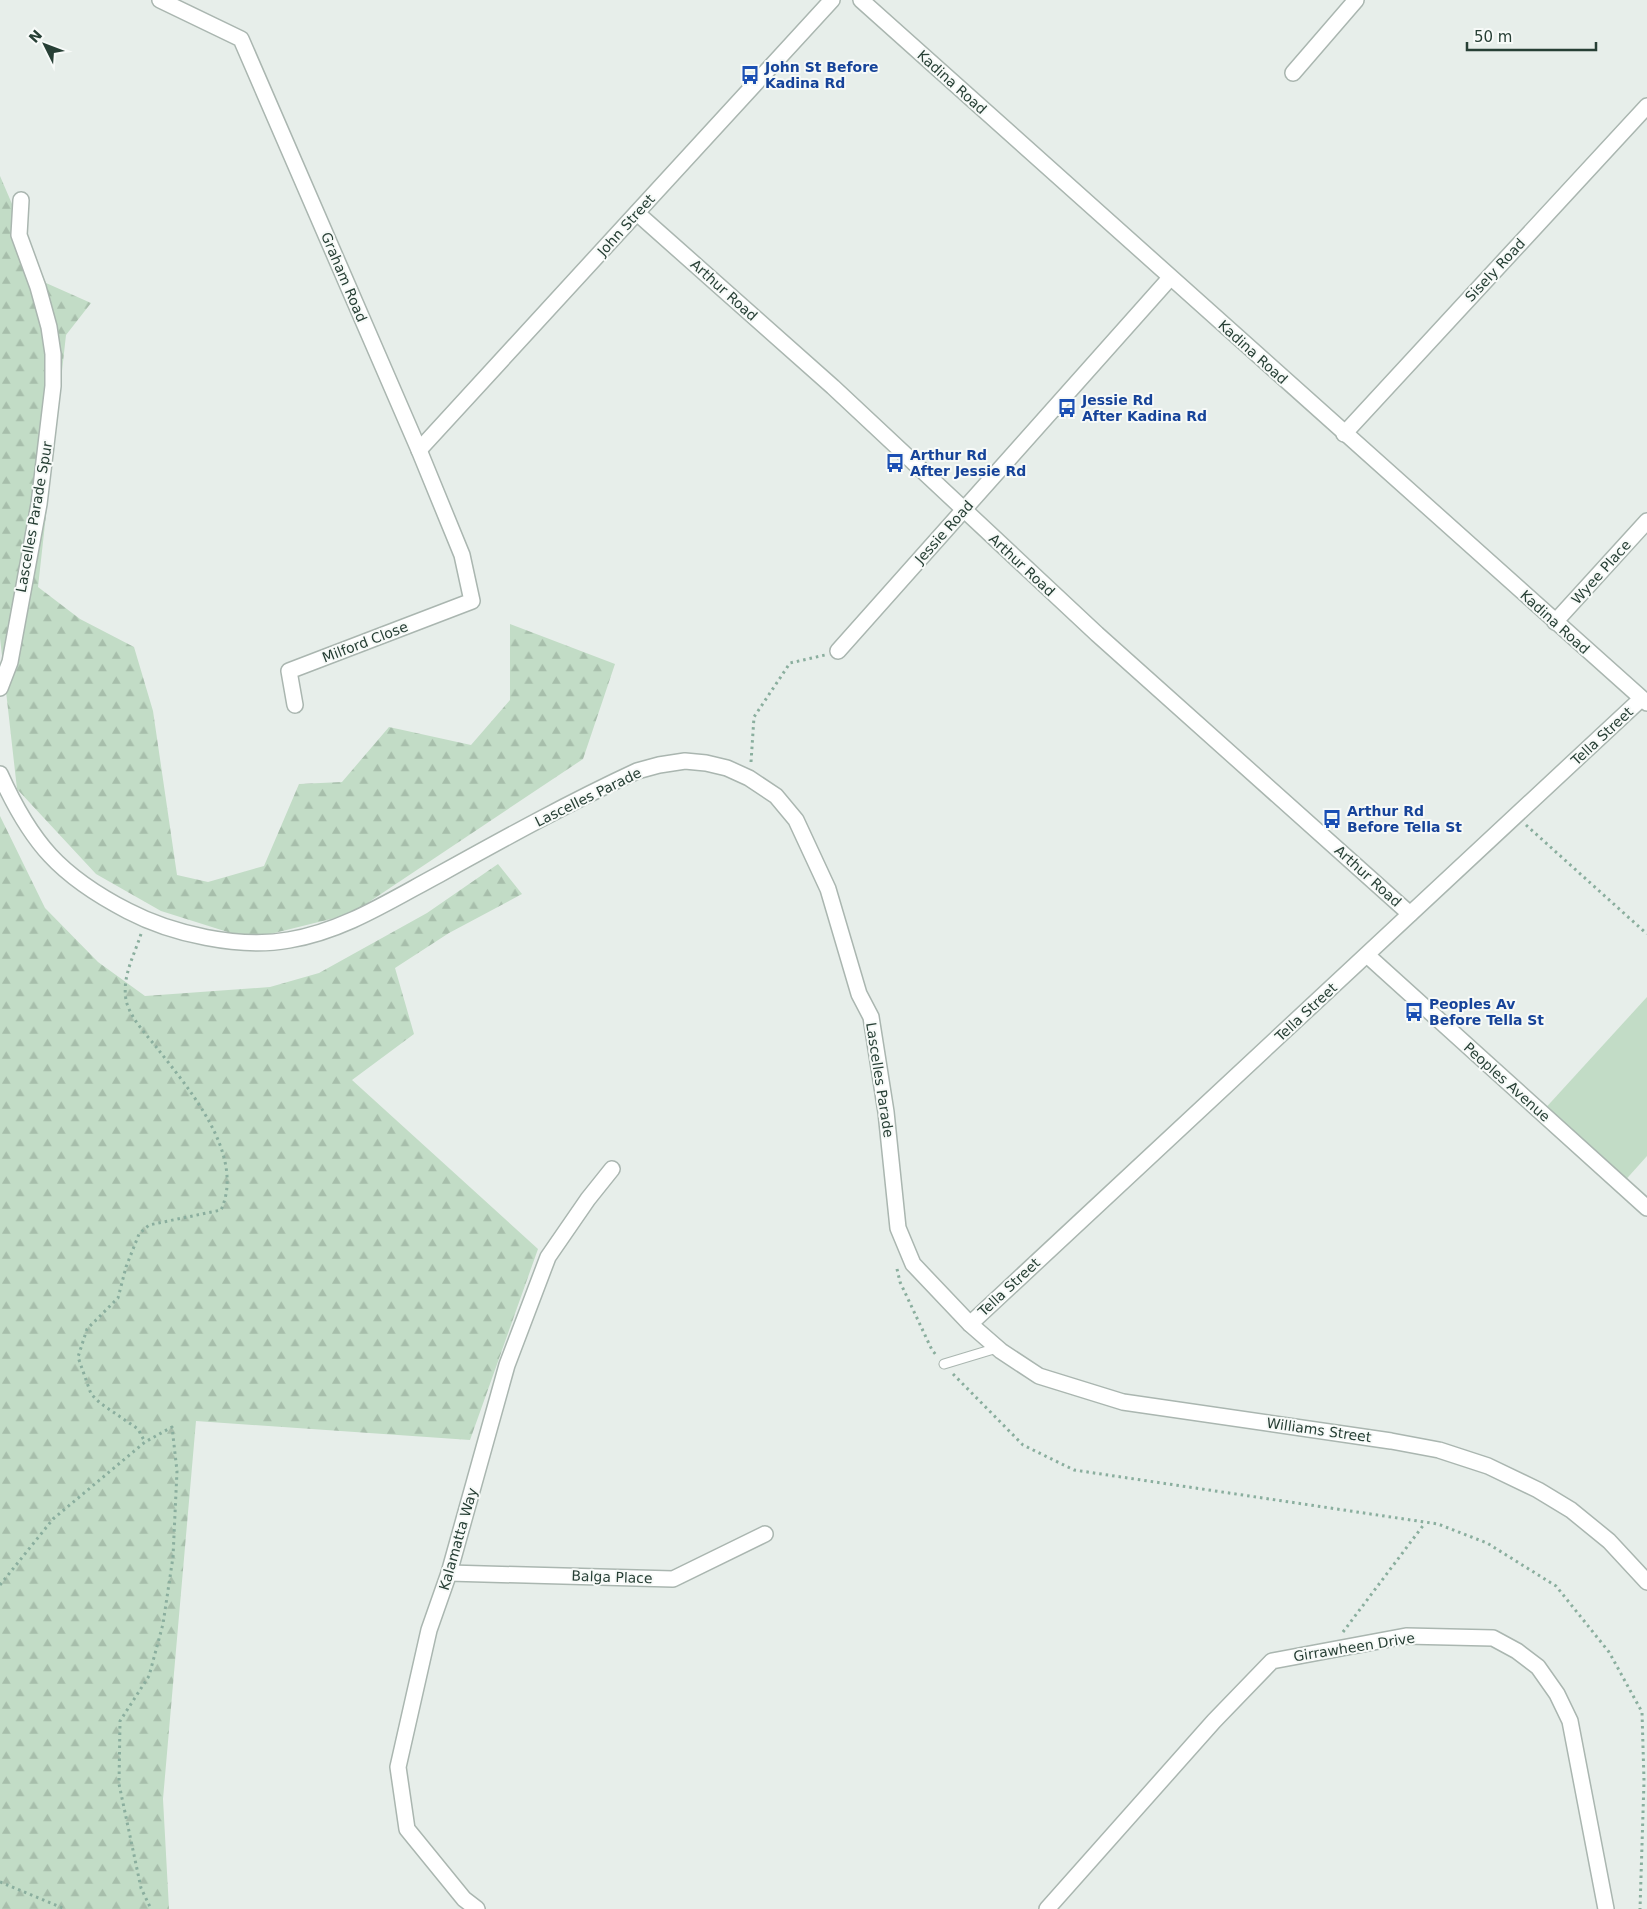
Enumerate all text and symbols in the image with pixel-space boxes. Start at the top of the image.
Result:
north arrow [20,20,70,70]
scale bar [1467,20,1596,52]
text: N [25,27,45,46]
text: 50 m [1474,28,1512,46]
street label: Kadina Road [914,47,990,117]
place label: John St Before Kadina Rd [764,59,879,91]
bus stop icon: John St Before Kadina Rd [739,64,761,86]
street label: John Street [593,190,658,260]
street label: Graham Road [318,230,370,324]
street label: Sisely Road [1462,235,1528,305]
street label: Arthur Road [687,256,761,324]
street label: Kadina Road [1215,317,1291,387]
place label: Jessie Rd After Kadina Rd [1081,392,1207,424]
bus stop icon: Jessie Rd After Kadina Rd [1056,397,1078,419]
street label: Lascelles Parade Spur [13,440,55,594]
place label: Arthur Rd After Jessie Rd [910,447,1026,479]
bus stop icon: Arthur Rd After Jessie Rd [884,452,906,474]
street label: Jessie Road [911,497,977,568]
street label: Arthur Road [986,531,1058,599]
street label: Wyee Place [1568,537,1634,607]
street label: Kadina Road [1517,587,1593,657]
street label: Milford Close [320,618,410,666]
street label: Tella Street [1567,703,1636,769]
street label: Lascelles Parade [532,764,644,830]
place label: Arthur Rd Before Tella St [1347,803,1462,835]
bus stop icon: Arthur Rd Before Tella St [1321,808,1343,830]
street label: Arthur Road [1331,842,1405,910]
street label: Tella Street [1271,979,1340,1045]
place label: Peoples Av Before Tella St [1429,996,1544,1028]
bus stop icon: Peoples Av Before Tella St [1403,1001,1425,1023]
street label: Lascelles Parade [863,1021,897,1139]
street label: Peoples Avenue [1461,1039,1553,1125]
street label: Tella Street [974,1254,1043,1320]
street label: Williams Street [1266,1415,1373,1445]
street label: Kalamatta Way [436,1486,480,1592]
street label: Balga Place [571,1568,653,1586]
street label: Girrawheen Drive [1292,1629,1416,1665]

